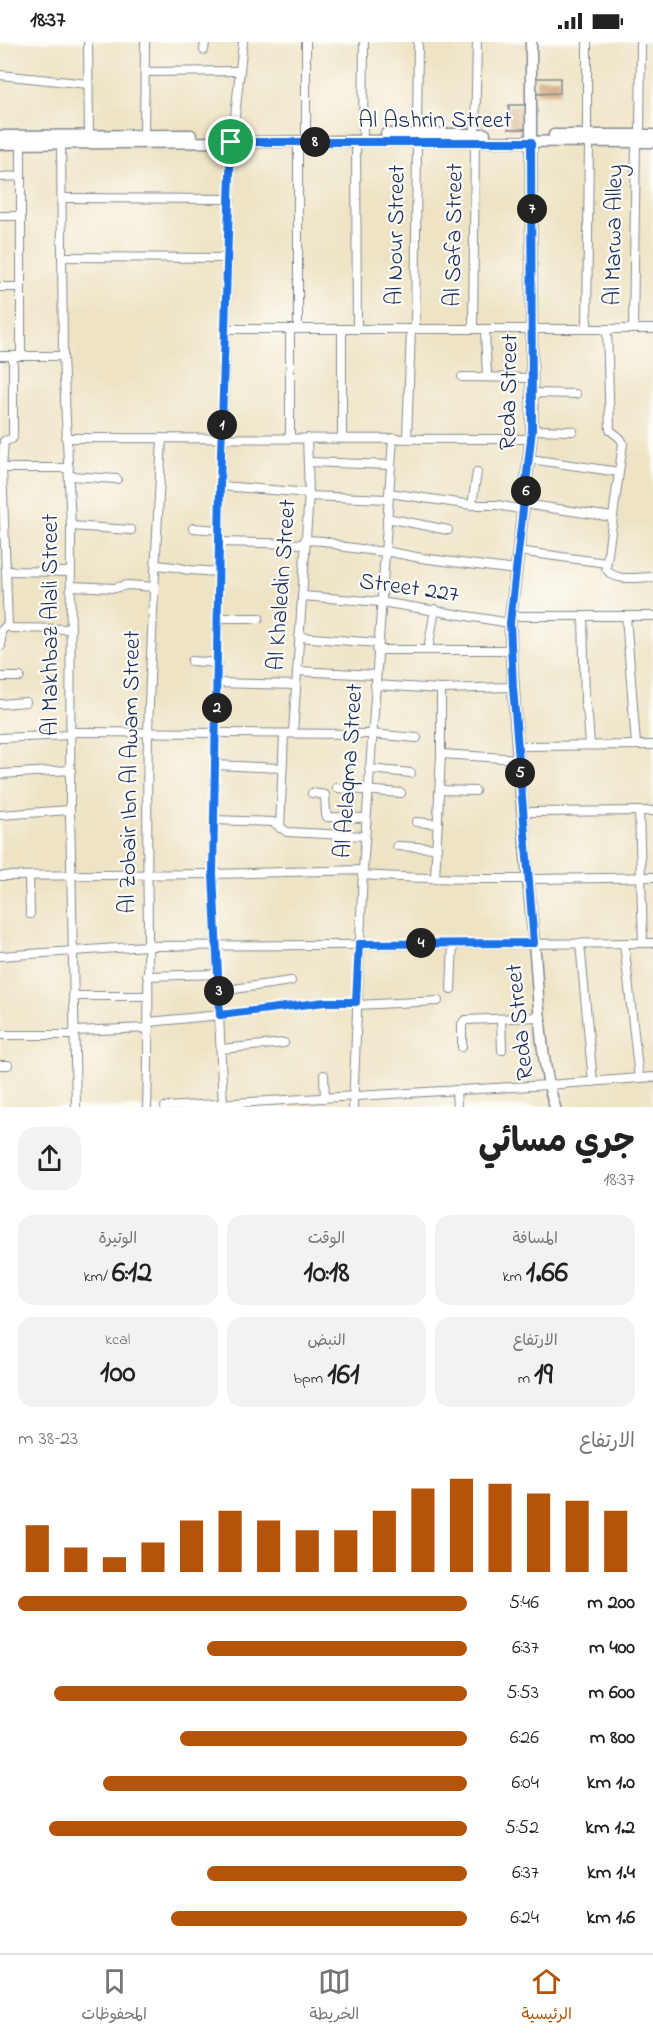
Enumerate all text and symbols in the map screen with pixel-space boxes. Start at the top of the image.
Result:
text: 18:37 [30,5,65,37]
street label: Al Ashrin Street [358,104,512,139]
pin [205,116,256,167]
icon: arrive [214,125,247,158]
pin: 8 [300,127,330,157]
text: 8 [312,130,318,154]
street label: Al Safa Street [436,163,474,307]
street label: Al Nour Street [378,164,416,306]
street label: Al Marwa Alley [596,164,635,306]
pin: 7 [517,194,547,224]
text: 7 [529,197,535,221]
street label: Reda Street [491,333,529,451]
pin: 1 [207,410,237,440]
text: 1 [219,413,225,437]
pin: 6 [511,476,541,506]
text: 6 [522,479,530,503]
street label: Al Khaledin Street [260,498,306,672]
street label: Al Makhbaz Alali Street [34,514,69,736]
street label: Street 227 [357,565,461,613]
street label: Al Zobair Ibn Al Awam Street [111,630,151,914]
street label: Al Aelaqma Street [326,682,374,860]
pin: 2 [202,693,232,723]
text: 2 [213,696,221,720]
pin: 5 [505,758,535,788]
text: 5 [515,761,525,785]
pin: 4 [406,928,436,958]
text: 4 [418,931,424,955]
street label: Reda Street [497,962,545,1082]
pin: 3 [204,976,234,1006]
text: 3 [216,979,222,1003]
text: جري مسائي [478,1119,635,1167]
button: share [18,1127,81,1190]
text: 18:37 [603,1166,635,1195]
text: الوتيرة [99,1227,137,1251]
text: الوقت [308,1227,345,1251]
text: المسافة [512,1227,558,1251]
text: 6:12 [112,1252,152,1296]
text: 10:18 [304,1252,349,1296]
text: 1.66 [526,1252,568,1296]
text: /km [84,1265,112,1289]
text: km [502,1265,526,1289]
text: kcal [105,1328,131,1352]
text: النبض [307,1329,346,1353]
text: الارتفاع [513,1329,558,1353]
text: 100 [100,1352,136,1396]
text: 161 [327,1354,359,1398]
text: 19 [534,1354,553,1398]
text: bpm [294,1367,327,1391]
text: m [518,1367,534,1391]
text: 23–38 m [18,1425,78,1454]
text: الارتفاع [579,1428,635,1457]
text: 5:46 [509,1589,539,1618]
text: 200 m [587,1589,635,1618]
text: 6:37 [512,1634,539,1663]
text: 400 m [589,1634,635,1663]
text: 5:53 [506,1679,539,1708]
text: 600 m [588,1679,635,1708]
text: 6:26 [510,1724,539,1753]
text: 800 m [590,1724,635,1753]
text: 6:04 [512,1769,539,1798]
text: 1.0 km [587,1769,635,1798]
text: 5:52 [504,1814,539,1843]
text: 1.2 km [585,1814,635,1843]
text: 6:37 [512,1859,539,1888]
text: 1.4 km [587,1859,635,1888]
text: 6:24 [510,1904,539,1933]
text: 1.6 km [586,1904,635,1933]
tab: المحفوظات [81,1965,147,2028]
tab: الخريطة [309,1965,359,2028]
tab: الرئيسية [522,1965,572,2028]

